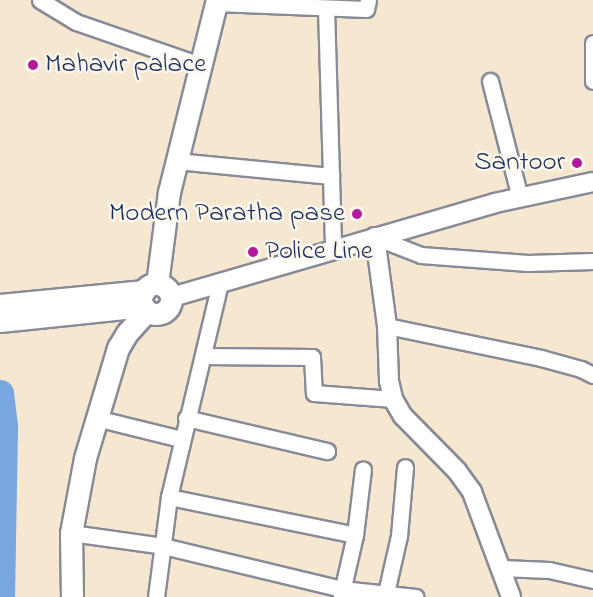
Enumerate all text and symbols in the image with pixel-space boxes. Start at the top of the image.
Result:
place label: Mahavir palace [45,49,206,81]
marker: Mahavir palace [26,58,40,72]
place label: Santoor [474,147,565,179]
marker: Santoor [570,156,584,170]
place label: Modern Paratha pase [109,198,345,230]
marker: Modern Paratha pase [350,207,364,221]
place label: Police Line [265,236,373,268]
marker: Police Line [246,245,260,259]

